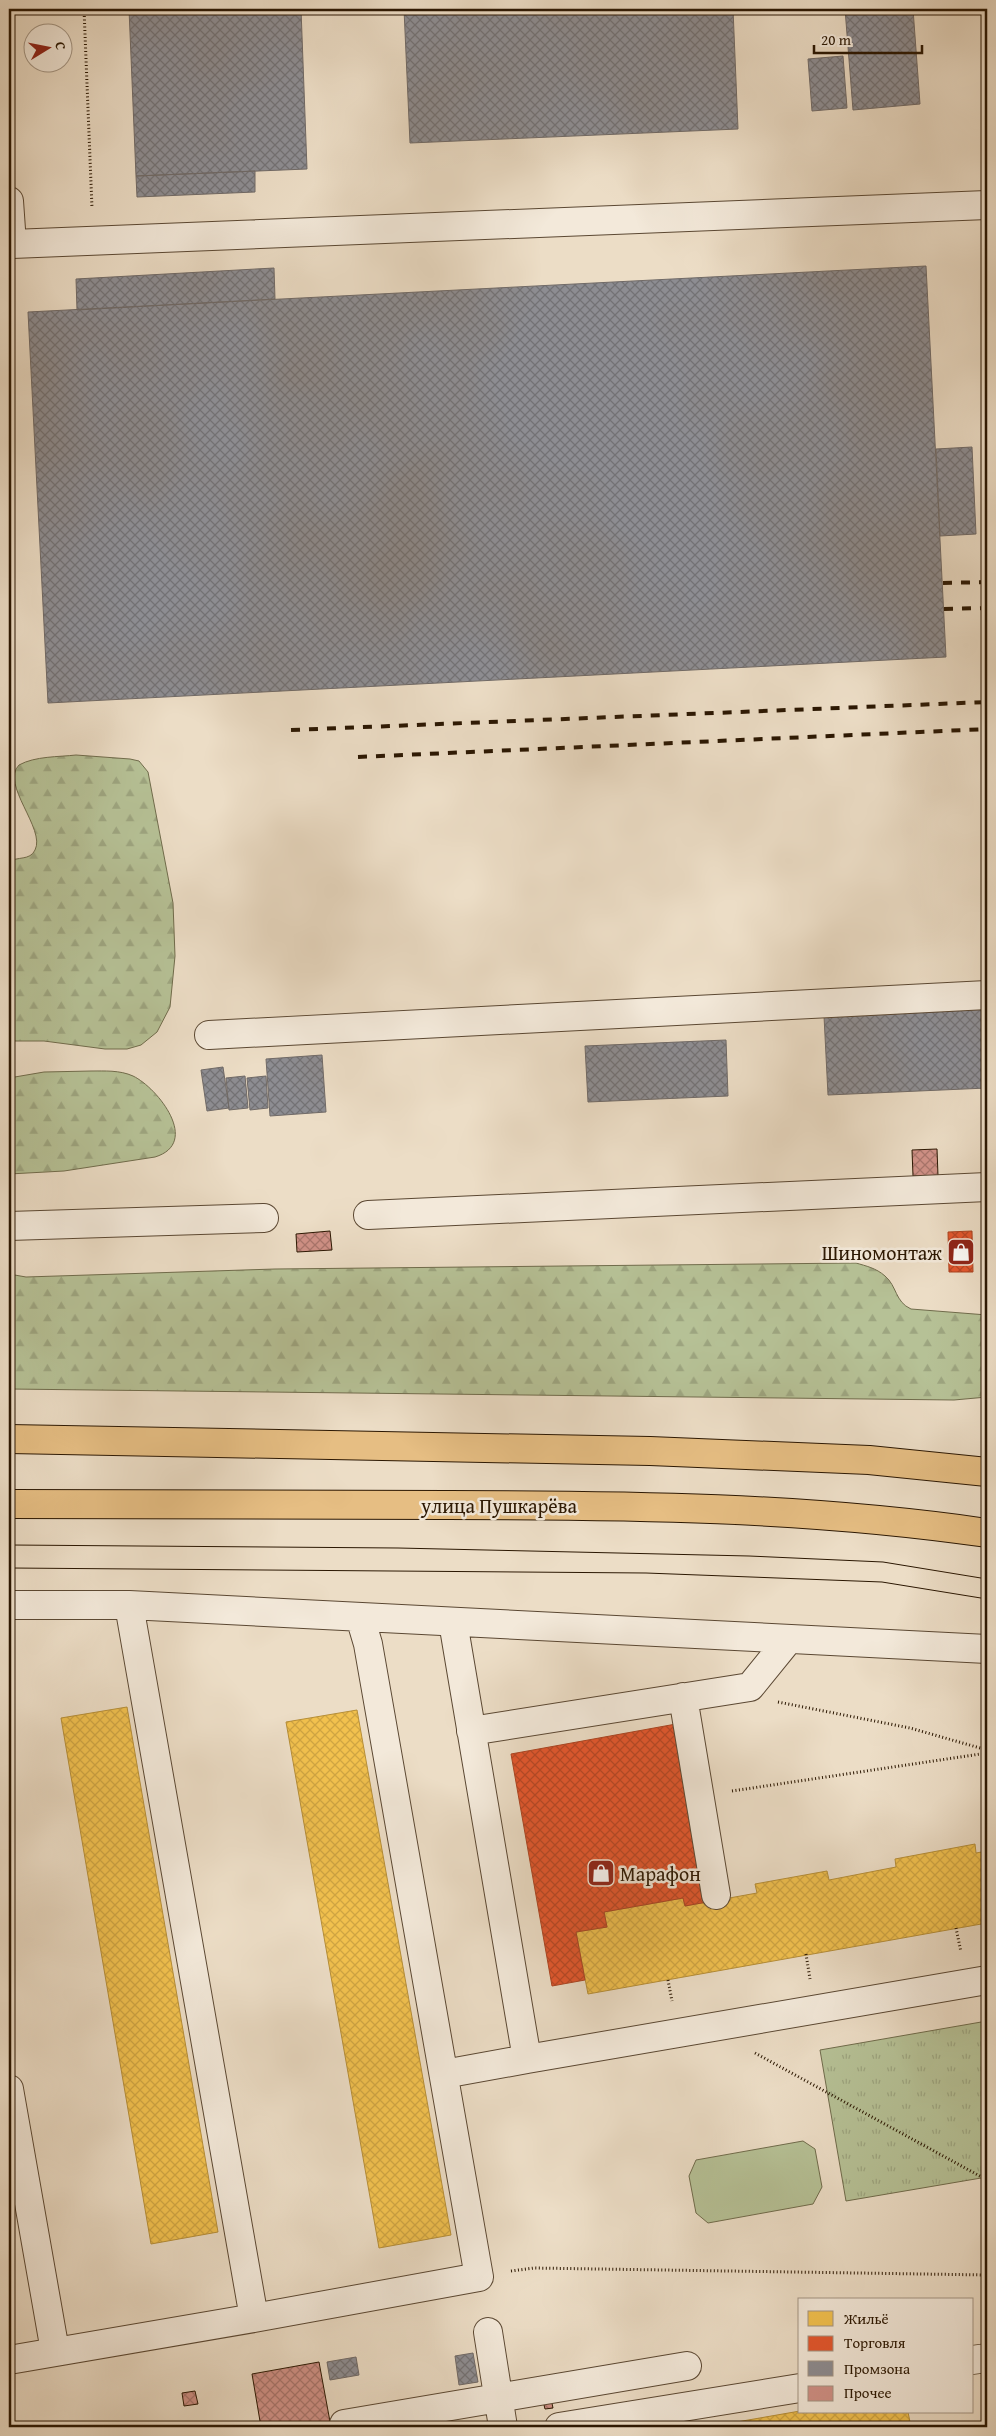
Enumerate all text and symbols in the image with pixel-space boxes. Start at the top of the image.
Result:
north arrow [22,22,72,72]
scale bar [814,22,921,54]
text: 20 m [821,29,852,50]
text: С [50,40,71,51]
shop icon: Шиномонтаж [946,1237,976,1267]
place label: Шиномонтаж [822,1238,942,1267]
street label: улица Пушкарёва [420,1491,578,1520]
shop icon: Марафон [586,1858,616,1888]
place label: Марафон [620,1859,701,1888]
legend [798,2298,974,2414]
text: Жильё [843,2308,889,2329]
text: Торговля [844,2332,906,2353]
text: Промзона [844,2358,911,2379]
text: Прочее [844,2382,892,2403]

